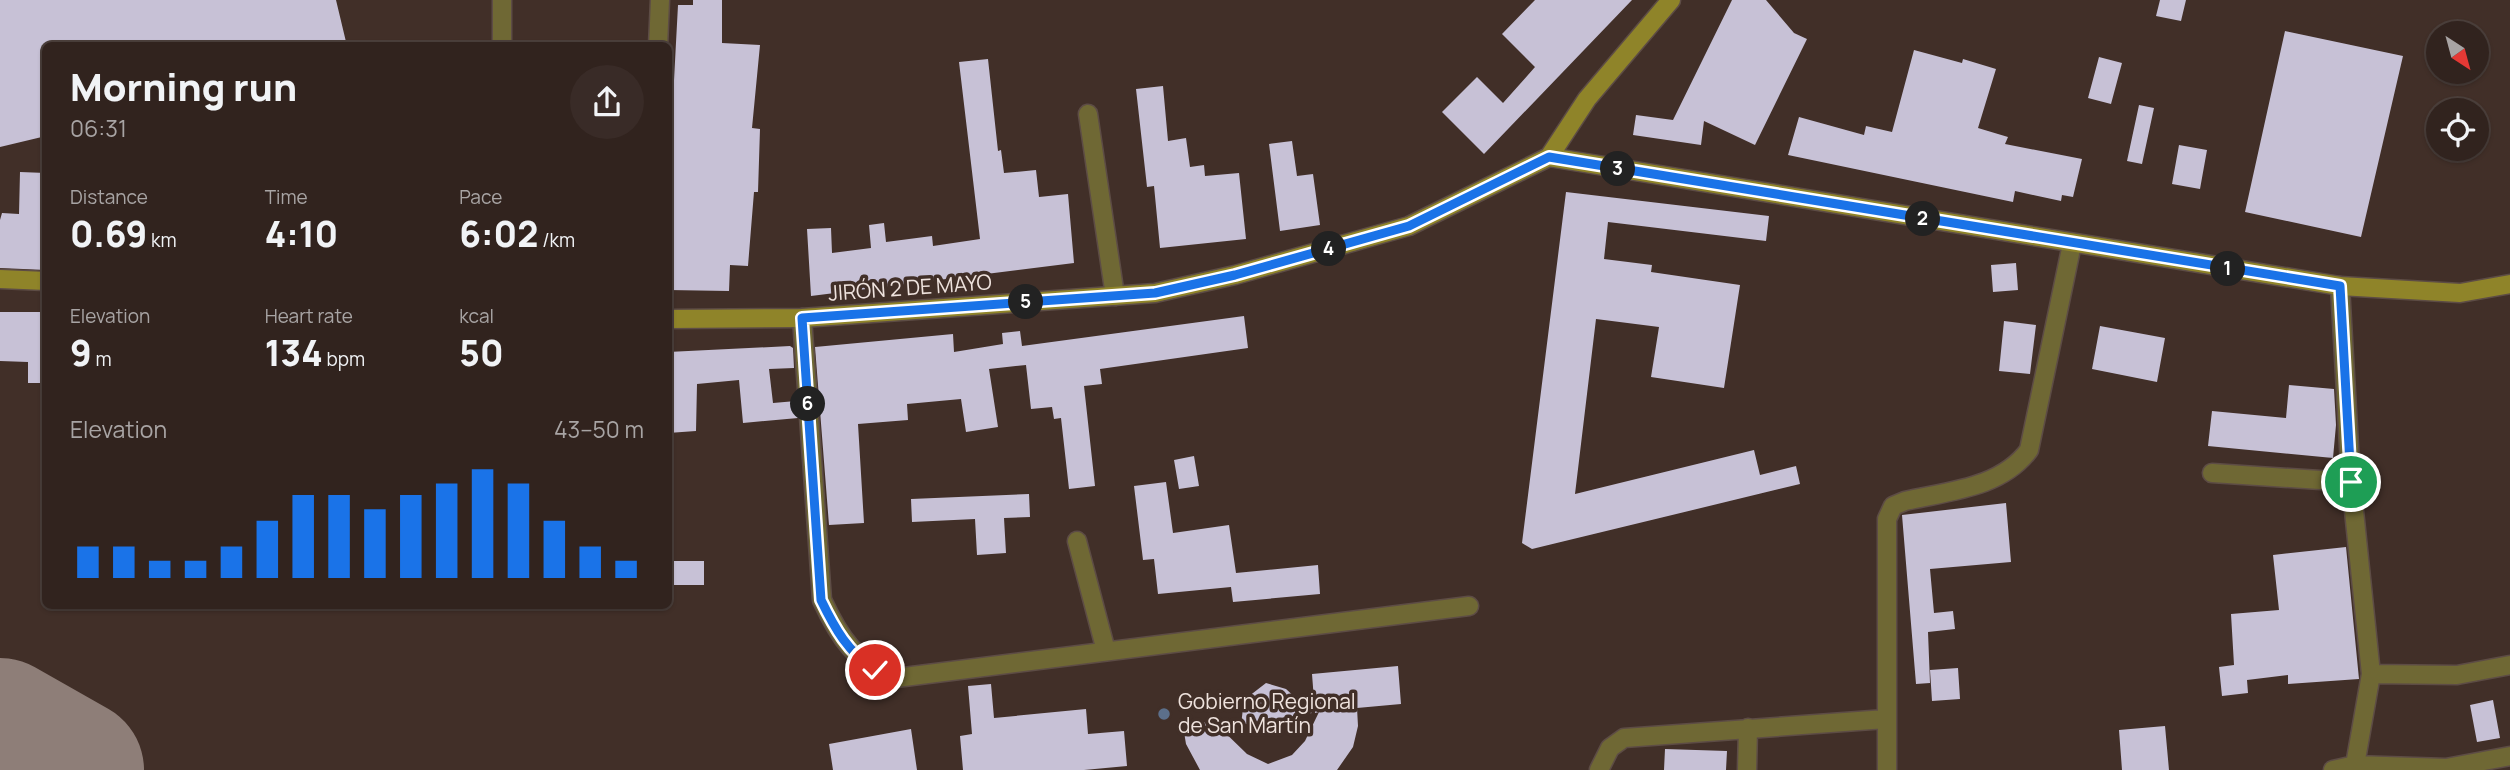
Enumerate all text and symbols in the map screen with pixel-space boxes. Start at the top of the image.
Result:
north arrow [2426,21,2488,84]
map controls [2426,21,2489,161]
text: Morning run [70,60,297,112]
button: share [570,65,644,139]
button: locate [2426,98,2489,161]
text: 06:31 [70,112,127,144]
pin: 3 [1600,152,1636,186]
text: 3 [1612,155,1623,181]
text: Distance [70,184,148,210]
text: Time [265,184,308,210]
text: Pace [459,184,502,210]
pin: 2 [1906,202,1940,236]
text: 2 [1917,205,1928,231]
text: 0.69 [70,210,147,258]
text: 4:10 [265,210,338,258]
text: 6:02 [459,210,538,258]
text: km [147,227,177,253]
text: /km [538,227,575,253]
pin: 4 [1312,232,1346,266]
text: 4 [1323,235,1334,261]
pin: 1 [2210,252,2246,286]
text: 1 [2223,255,2232,281]
street label: JIRÓN 2 DE MAYO [827,267,993,307]
pin: 5 [1009,284,1044,320]
text: 5 [1020,288,1031,314]
text: Elevation [70,303,150,329]
text: Heart rate [265,303,353,329]
text: kcal [459,303,494,329]
text: 9 [70,329,92,377]
text: 134 [265,329,323,377]
text: 50 [459,329,504,377]
text: m [92,346,112,372]
text: bpm [323,346,365,372]
pin: 6 [790,386,826,422]
text: 6 [802,390,813,416]
text: Elevation [70,413,167,445]
text: 43–50 m [554,413,644,445]
pin [2321,452,2381,512]
icon: arrive [2332,463,2370,501]
pin [845,640,905,700]
icon: check [856,651,894,689]
place label: Gobierno Regional de San Martín [1178,687,1356,739]
marker: Gobierno Regional de San Martín [1156,706,1172,722]

